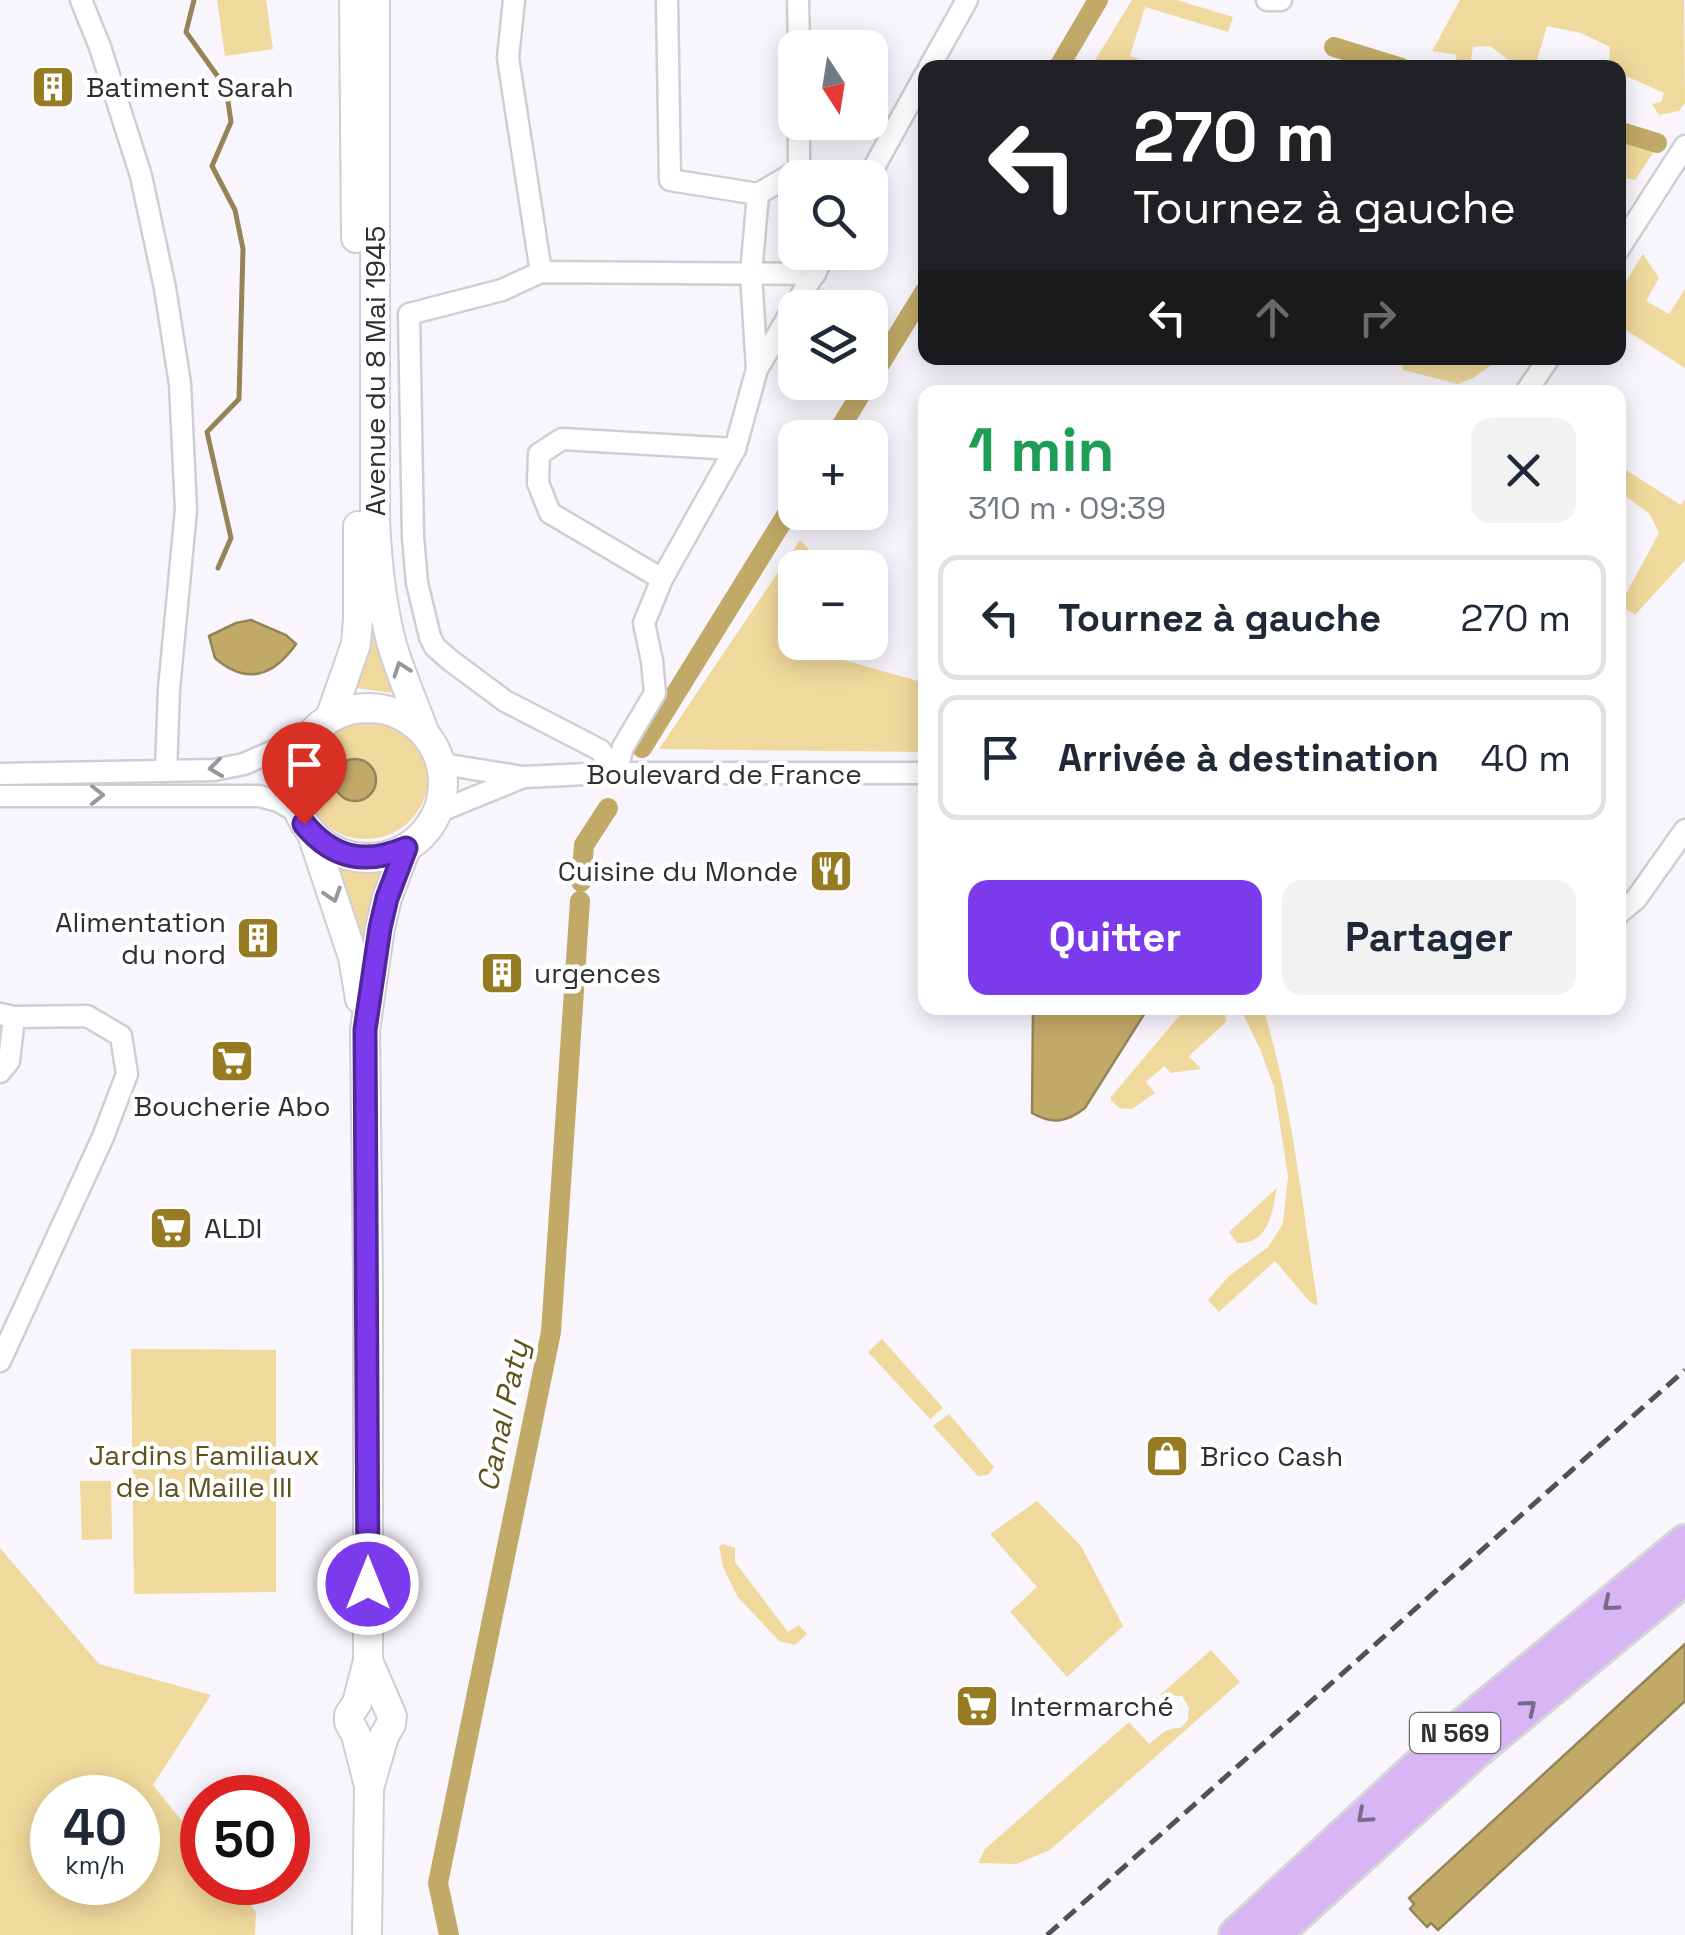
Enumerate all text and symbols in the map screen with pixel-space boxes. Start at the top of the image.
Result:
north arrow [778,30,888,140]
map controls [778,30,888,660]
building icon: Batiment Sarah [30,64,76,110]
place label: Batiment Sarah [86,69,294,105]
text: 270 m [1133,92,1335,181]
icon: left [968,100,1098,230]
button: search [778,160,888,270]
text: Tournez à gauche [1133,179,1516,236]
street label: Avenue du 8 Mai 1945 [357,226,393,516]
button: layers [778,290,888,400]
icon: left [1140,290,1195,345]
icon: ahead [1245,290,1300,345]
icon: right [1350,290,1405,345]
text: 1 min [968,412,1115,489]
button: close [1471,418,1576,523]
button: + [778,420,888,530]
text: 310 m · 09:39 [968,488,1166,528]
button: − [778,550,888,660]
icon: left [973,590,1028,645]
text: Tournez à gauche [1058,594,1381,642]
text: 270 m [1460,594,1571,642]
one-way arrow [392,661,413,678]
pin [262,722,347,825]
icon: arrive [973,730,1028,785]
text: Arrivée à destination [1058,734,1439,782]
text: 40 m [1480,734,1571,782]
icon: arrive [277,737,332,792]
street label: Boulevard de France [586,756,862,792]
one-way arrow [208,757,224,778]
one-way arrow [90,785,106,806]
restaurant icon: Cuisine du Monde [808,848,854,894]
place label: Cuisine du Monde [558,853,798,889]
button: Quitter [968,880,1262,995]
button: Partager [1282,880,1576,995]
one-way arrow [321,886,341,903]
place label: Alimentation du nord [55,904,226,972]
building icon: Alimentation du nord [235,915,281,961]
building icon: urgences [479,950,525,996]
place label: urgences [534,955,661,991]
supermarket icon: Boucherie Abo [209,1038,255,1084]
place label: Boucherie Abo [133,1088,331,1124]
supermarket icon: ALDI [148,1205,194,1251]
place label: ALDI [204,1210,262,1246]
water label: Canal Paty [467,1335,538,1495]
shop icon: Brico Cash [1144,1433,1190,1479]
park label: Jardins Familiaux de la Maille III [88,1437,320,1505]
place label: Brico Cash [1200,1438,1343,1474]
position arrow [316,1532,420,1636]
one-way arrow [1603,1592,1621,1610]
supermarket icon: Intermarché [954,1683,1000,1729]
place label: Intermarché [1010,1688,1174,1724]
one-way arrow [1518,1701,1536,1719]
road number: N 569 [1410,1713,1500,1753]
speed limit sign: 50 [180,1775,310,1905]
text: 40 [63,1796,127,1860]
one-way arrow [1357,1804,1376,1822]
text: km/h [65,1849,125,1881]

